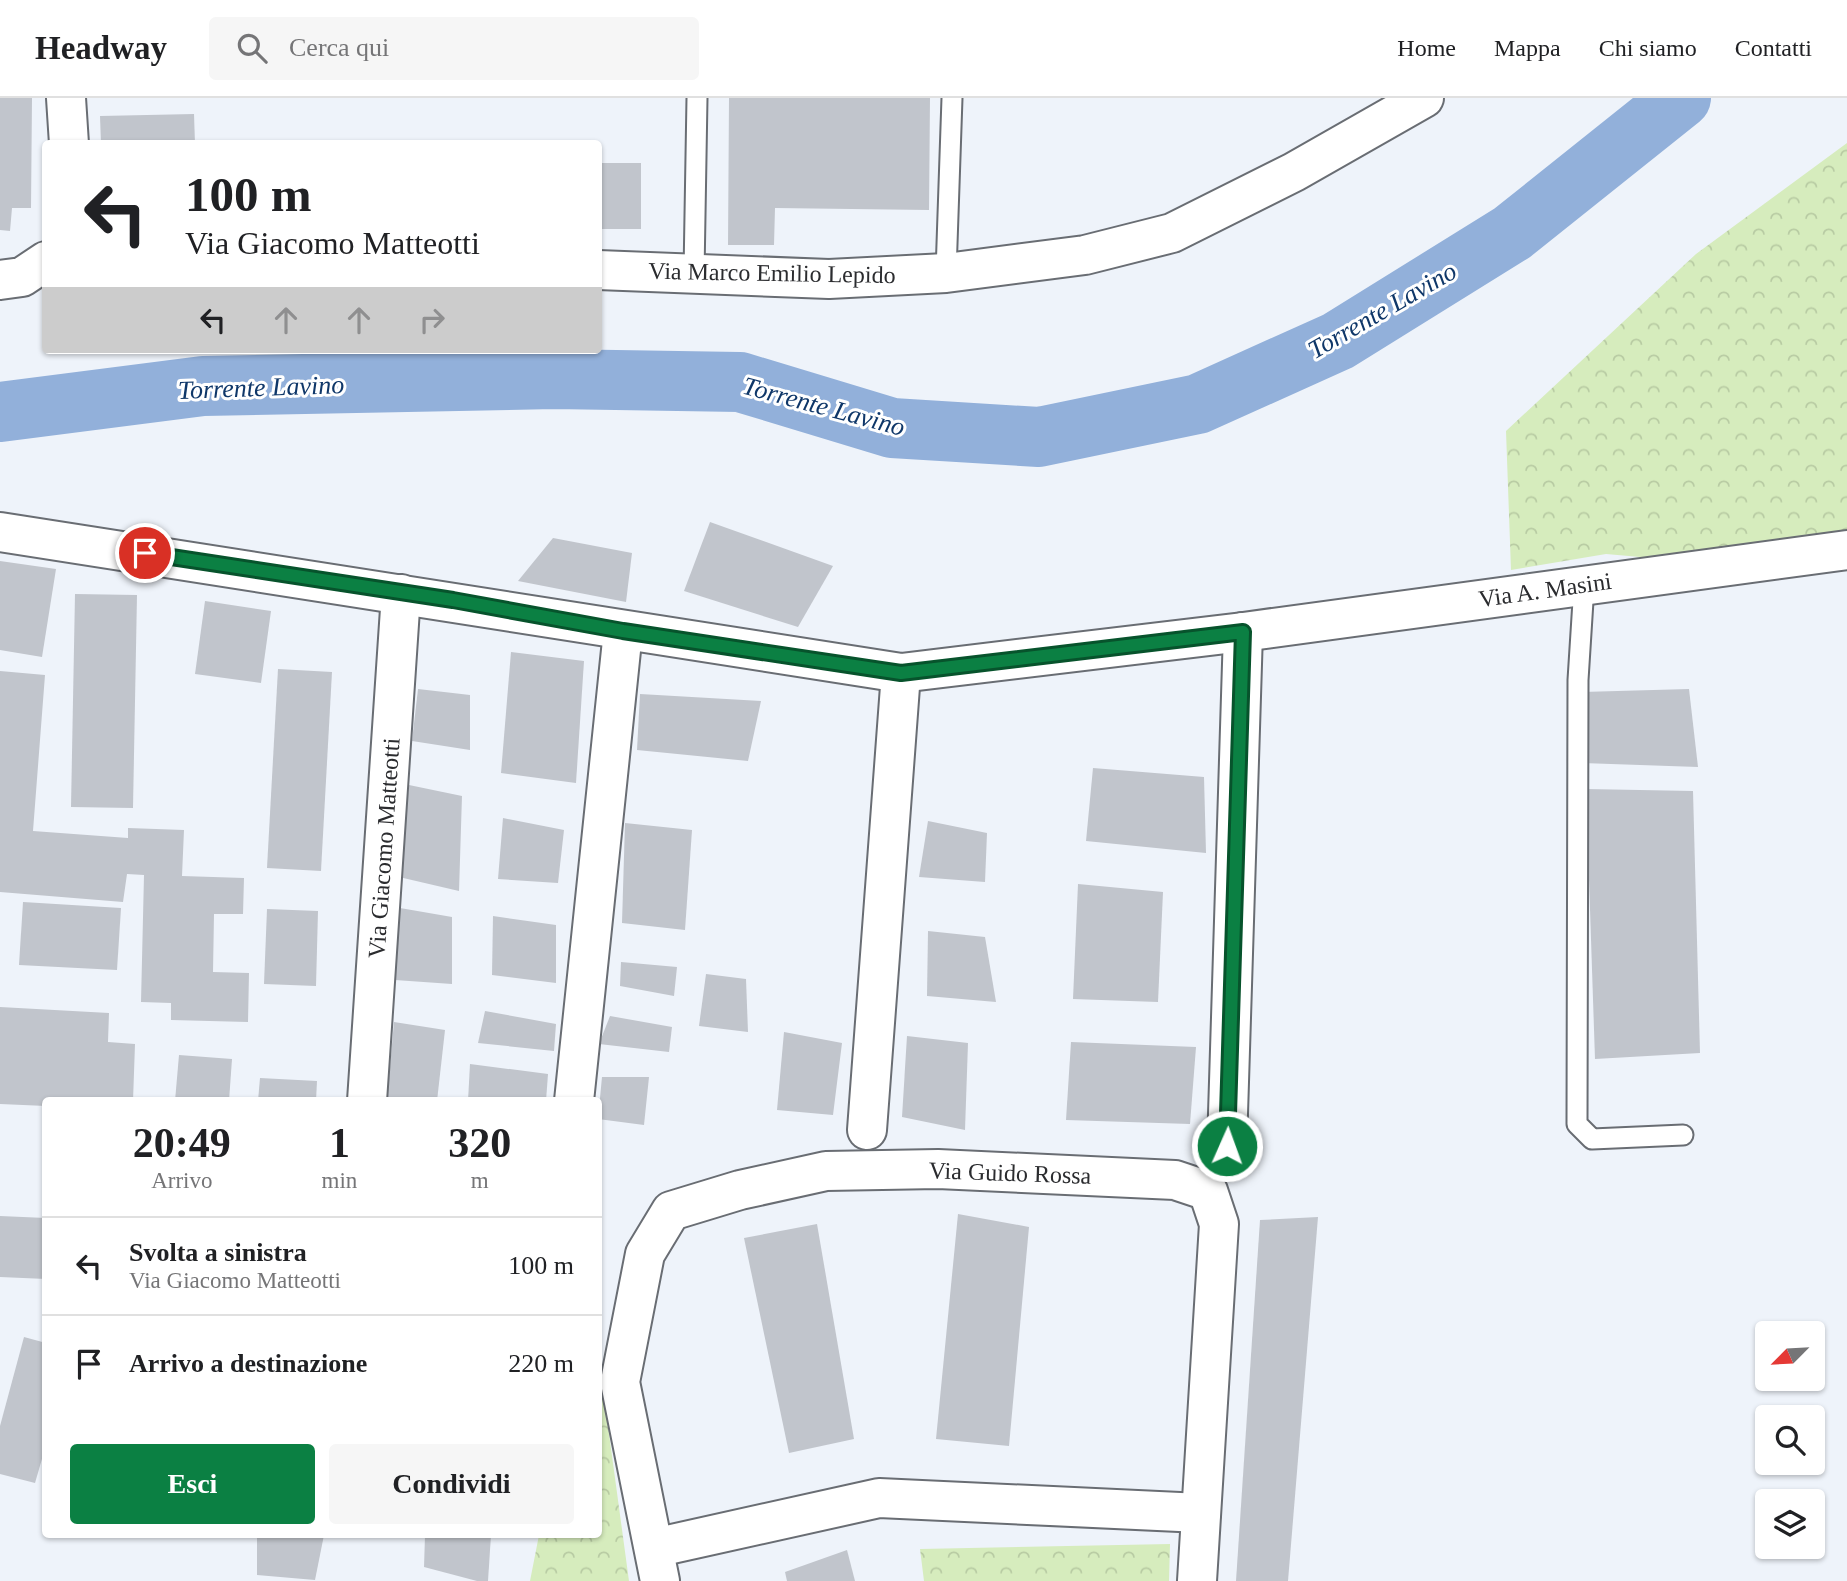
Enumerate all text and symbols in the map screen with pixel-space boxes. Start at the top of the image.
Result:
search box [209,17,699,80]
icon: search [233,29,271,67]
text: Headway [35,30,167,66]
text: Cerca qui [289,33,389,62]
text: Home [1397,35,1456,61]
text: Mappa [1494,35,1561,61]
text: Chi siamo [1599,35,1697,61]
text: Contatti [1735,35,1812,61]
text: 100 m [185,167,312,222]
icon: left [70,168,161,259]
text: Via Giacomo Matteotti [185,225,480,261]
water label: Torrente Lavino [1303,256,1462,365]
street label: Via Marco Emilio Lepido [648,258,896,288]
icon: left [194,301,232,339]
icon: ahead [267,301,305,339]
icon: ahead [340,301,378,339]
icon: right [413,301,451,339]
water label: Torrente Lavino [177,370,345,405]
water label: Torrente Lavino [740,371,908,442]
pin [115,523,175,583]
icon: arrive [126,534,164,572]
street label: Via A. Masini [1477,568,1613,612]
street label: Via Giacomo Matteotti [363,736,405,959]
position arrow [1190,1109,1264,1183]
text: 20:49 [133,1120,231,1166]
text: 1 [329,1120,350,1166]
text: 320 [448,1120,511,1166]
street label: Via Guido Rossa [928,1157,1092,1189]
text: Arrivo [151,1168,212,1193]
text: min [322,1168,357,1193]
text: m [471,1168,489,1193]
text: Svolta a sinistra [129,1238,307,1267]
icon: left [70,1247,108,1285]
text: 100 m [508,1251,574,1280]
text: Via Giacomo Matteotti [129,1268,341,1293]
north arrow [1755,1321,1825,1391]
map controls [1755,1321,1825,1559]
icon: arrive [70,1345,108,1383]
text: Arrivo a destinazione [129,1349,367,1378]
text: 220 m [508,1349,574,1378]
button: search [1755,1405,1825,1475]
button: Esci [70,1444,315,1524]
button: Condividi [329,1444,574,1524]
button: layers [1755,1489,1825,1559]

